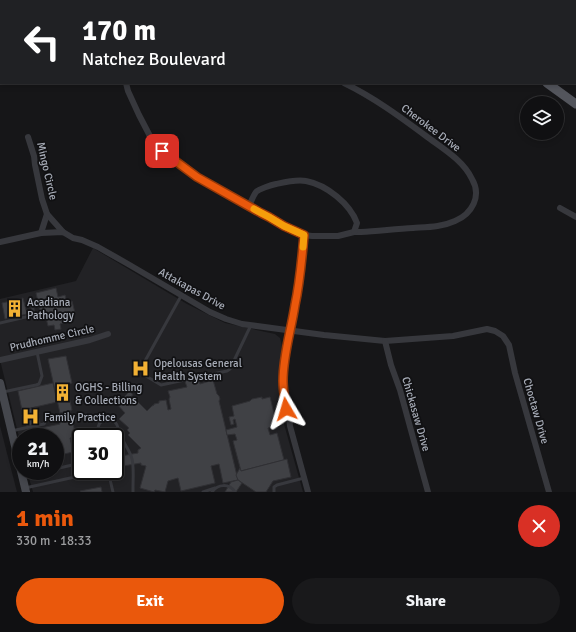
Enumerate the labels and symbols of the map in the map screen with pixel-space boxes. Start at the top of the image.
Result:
street label: Cherokee Drive [399,101,463,155]
pin [145,134,179,168]
street label: Mingo Circle [34,141,60,201]
street label: Attakapas Drive [156,265,228,313]
place label: Acadiana Pathology [27,296,75,322]
building icon: Acadiana Pathology [4,298,24,318]
street label: Prudhomme Circle [8,322,96,354]
place label: Opelousas General Health System [154,357,242,383]
hospital icon: Opelousas General Health System [131,359,151,379]
street label: Chickasaw Drive [399,375,433,453]
street label: Choctaw Drive [520,377,552,445]
place label: OGHS - Billing & Collections [75,381,142,407]
building icon: OGHS - Billing & Collections [52,383,72,403]
position arrow [265,388,307,430]
hospital icon: Family Practice [21,407,41,427]
place label: Family Practice [44,411,116,424]
speed limit sign: 30 [72,428,124,480]

